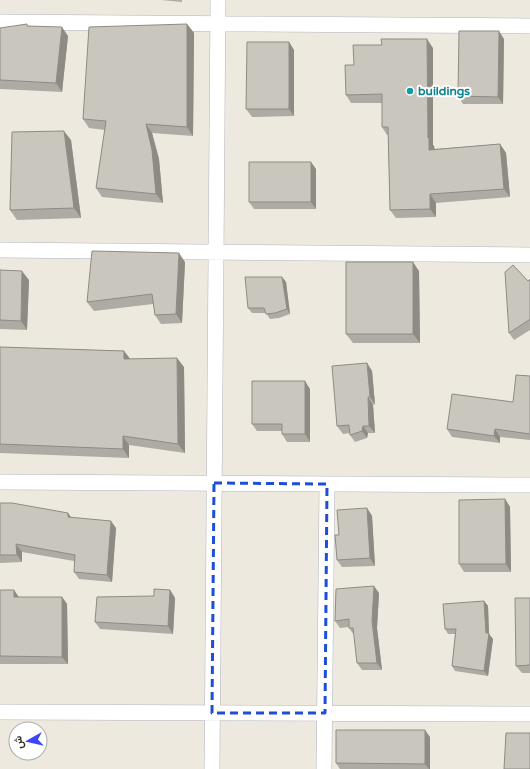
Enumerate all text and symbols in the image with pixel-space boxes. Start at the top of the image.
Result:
place label: buildings [418,84,470,99]
marker: buildings [405,86,415,96]
north arrow [8,721,48,761]
text: ش [11,735,26,750]

